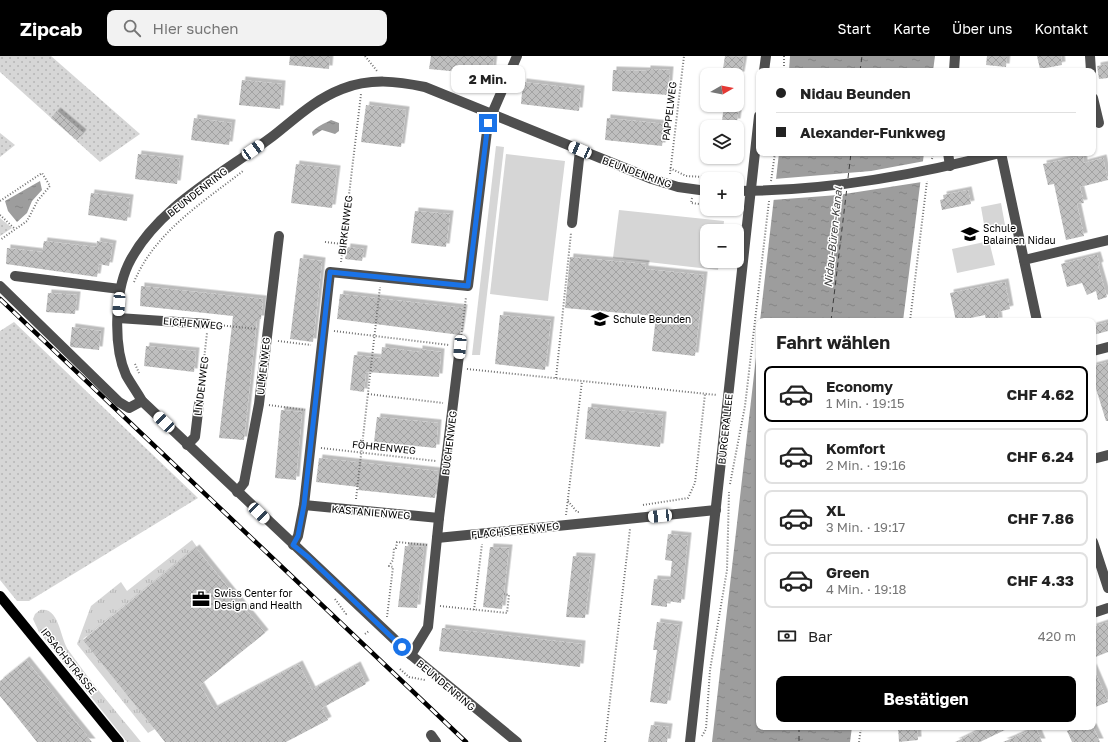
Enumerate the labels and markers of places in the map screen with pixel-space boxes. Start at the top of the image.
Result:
place label: Schule Balainen Nidau [983,222,1056,246]
school or university icon: Schule Balainen Nidau [960,224,980,244]
school or university icon: Schule Beunden [590,309,610,329]
place label: Schule Beunden [613,313,691,325]
place label: Swiss Center for Design and Health [214,587,302,611]
office icon: Swiss Center for Design and Health [191,589,211,609]

